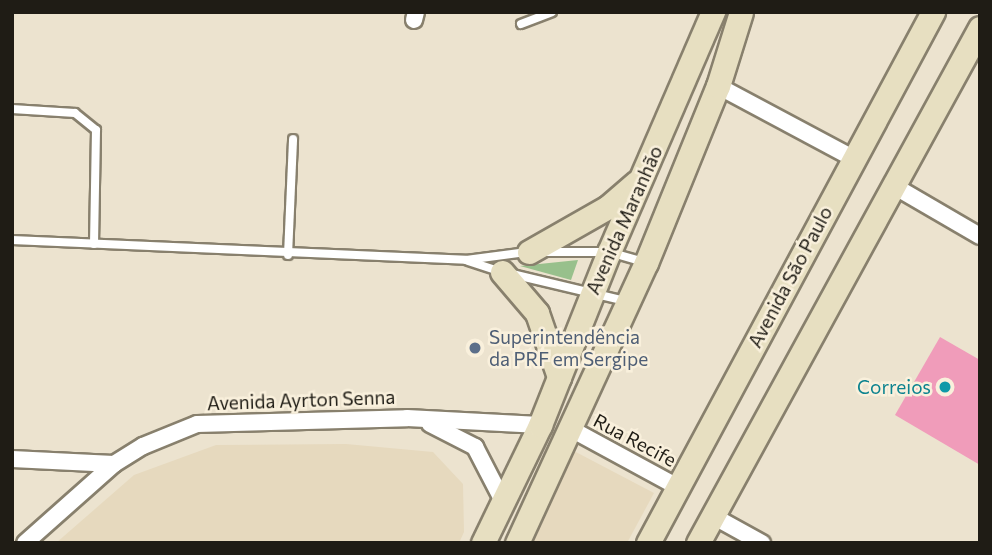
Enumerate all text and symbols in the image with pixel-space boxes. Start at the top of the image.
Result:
street label: Avenida Maranhão [581,142,667,298]
street label: Avenida São Paulo [743,202,837,352]
place label: Superintendência da PRF em Sergipe [489,326,648,370]
marker: Superintendência da PRF em Sergipe [467,340,483,356]
place label: Correios [857,376,931,398]
marker: Correios [937,379,953,395]
street label: Avenida Ayrton Senna [206,385,396,415]
street label: Rua Recife [590,409,680,471]

